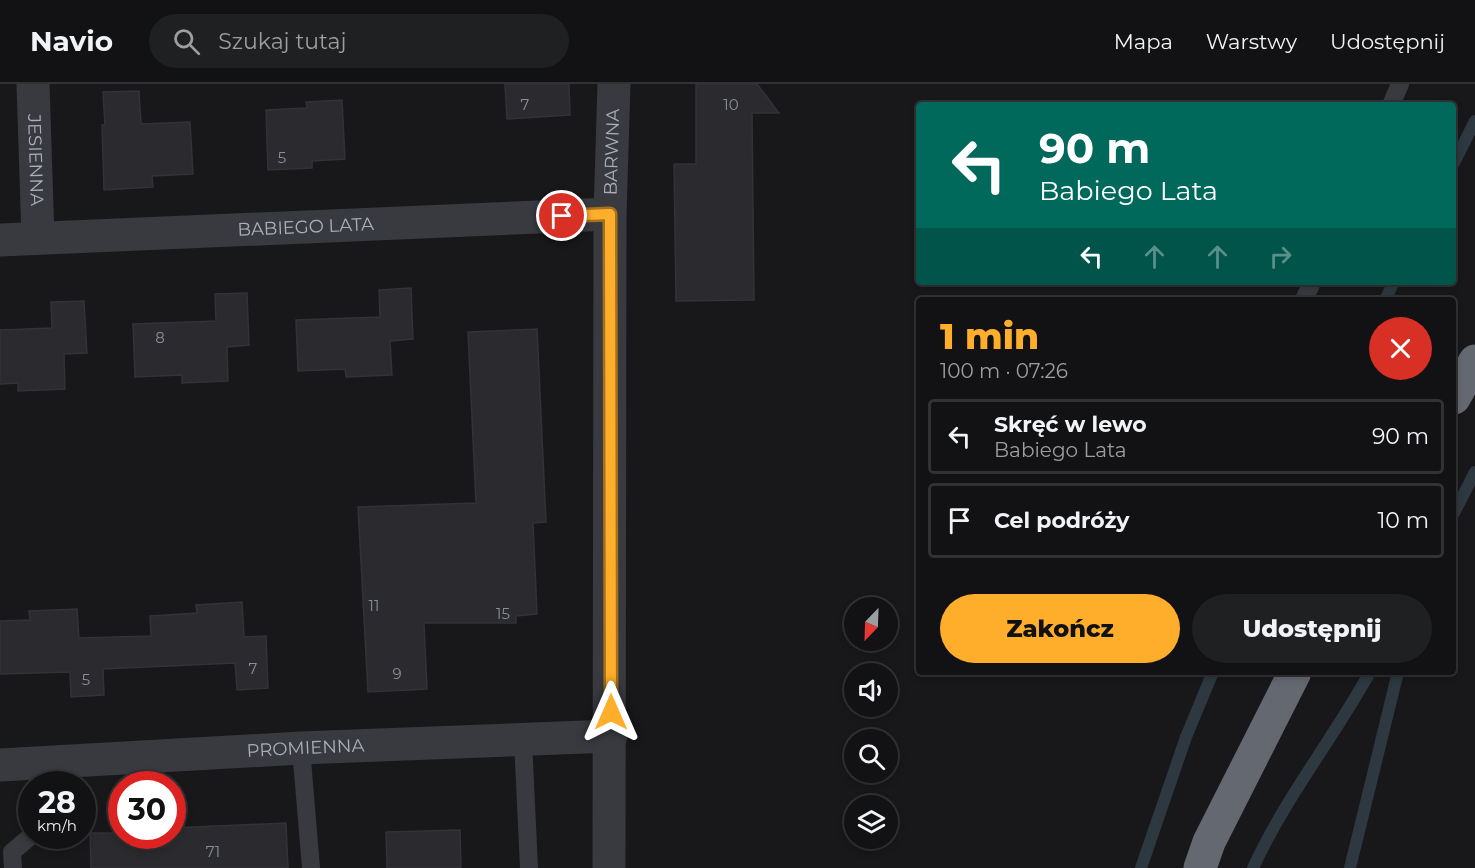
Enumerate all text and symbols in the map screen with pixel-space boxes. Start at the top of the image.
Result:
search box [149,14,569,68]
text: Navio [30,24,113,58]
icon: search [170,25,203,58]
text: Szukaj tutaj [218,28,347,55]
text: Mapa [1114,29,1173,54]
text: Warstwy [1206,29,1297,54]
text: Udostępnij [1330,29,1445,54]
house number: 7 [521,95,530,114]
house number: 10 [723,95,739,114]
street label: BARWNA [600,108,624,196]
street label: JESIENNA [23,113,48,206]
text: 90 m [1039,122,1150,174]
icon: left [940,126,1018,204]
house number: 5 [278,148,286,167]
text: Babiego Lata [1039,174,1218,207]
pin [536,190,587,241]
icon: arrive [545,199,578,232]
street label: BABIEGO LATA [237,213,375,241]
icon: left [1075,240,1108,273]
icon: ahead [1138,240,1171,273]
icon: ahead [1201,240,1234,273]
icon: right [1264,240,1297,273]
text: 1 min [940,314,1039,358]
button: close [1369,317,1432,380]
house number: 8 [155,328,165,347]
text: 100 m · 07:26 [940,359,1068,383]
text: Skręć w lewo [994,411,1147,438]
icon: left [943,420,976,453]
text: 90 m [1372,423,1429,450]
text: Babiego Lata [994,438,1126,462]
icon: arrive [943,504,976,537]
text: Cel podróży [994,507,1130,534]
text: 10 m [1377,507,1429,534]
button: Zakończ [940,594,1180,663]
button: Udostępnij [1192,594,1432,663]
house number: 11 [369,596,379,615]
north arrow [844,597,898,651]
map controls [844,597,898,849]
house number: 15 [496,604,510,623]
house number: 7 [249,659,258,678]
button: sound [844,663,898,717]
house number: 9 [392,664,402,683]
house number: 5 [82,670,90,689]
position arrow [579,680,643,744]
button: search [844,729,898,783]
street label: PROMIENNA [246,735,365,762]
speed limit sign: 30 [108,771,186,849]
text: 28 [38,784,76,821]
button: layers [844,795,898,849]
text: km/h [37,816,77,835]
house number: 71 [206,842,220,861]

